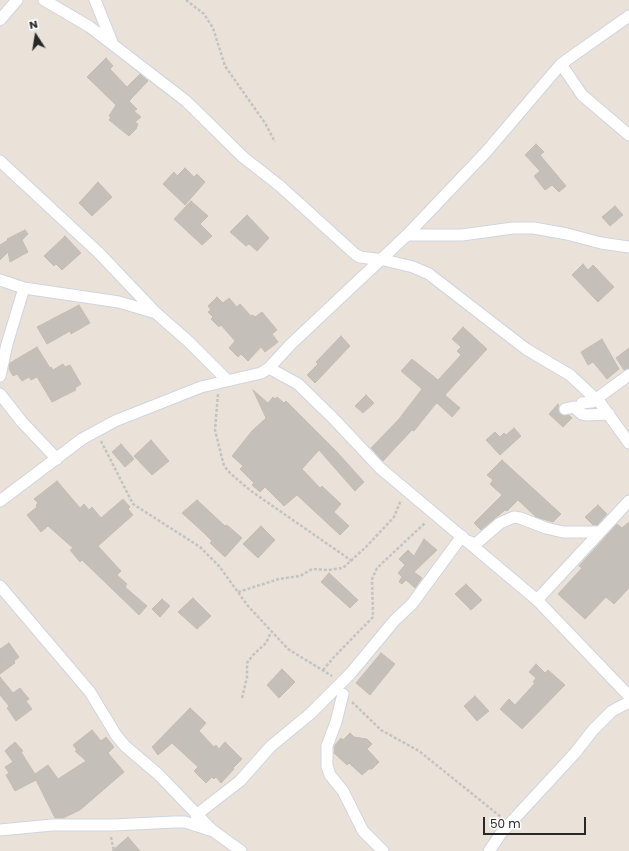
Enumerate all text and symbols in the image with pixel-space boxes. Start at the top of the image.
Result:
north arrow [16,16,56,56]
text: N [28,16,39,33]
scale bar [485,809,588,835]
text: 50 m [490,815,521,832]

